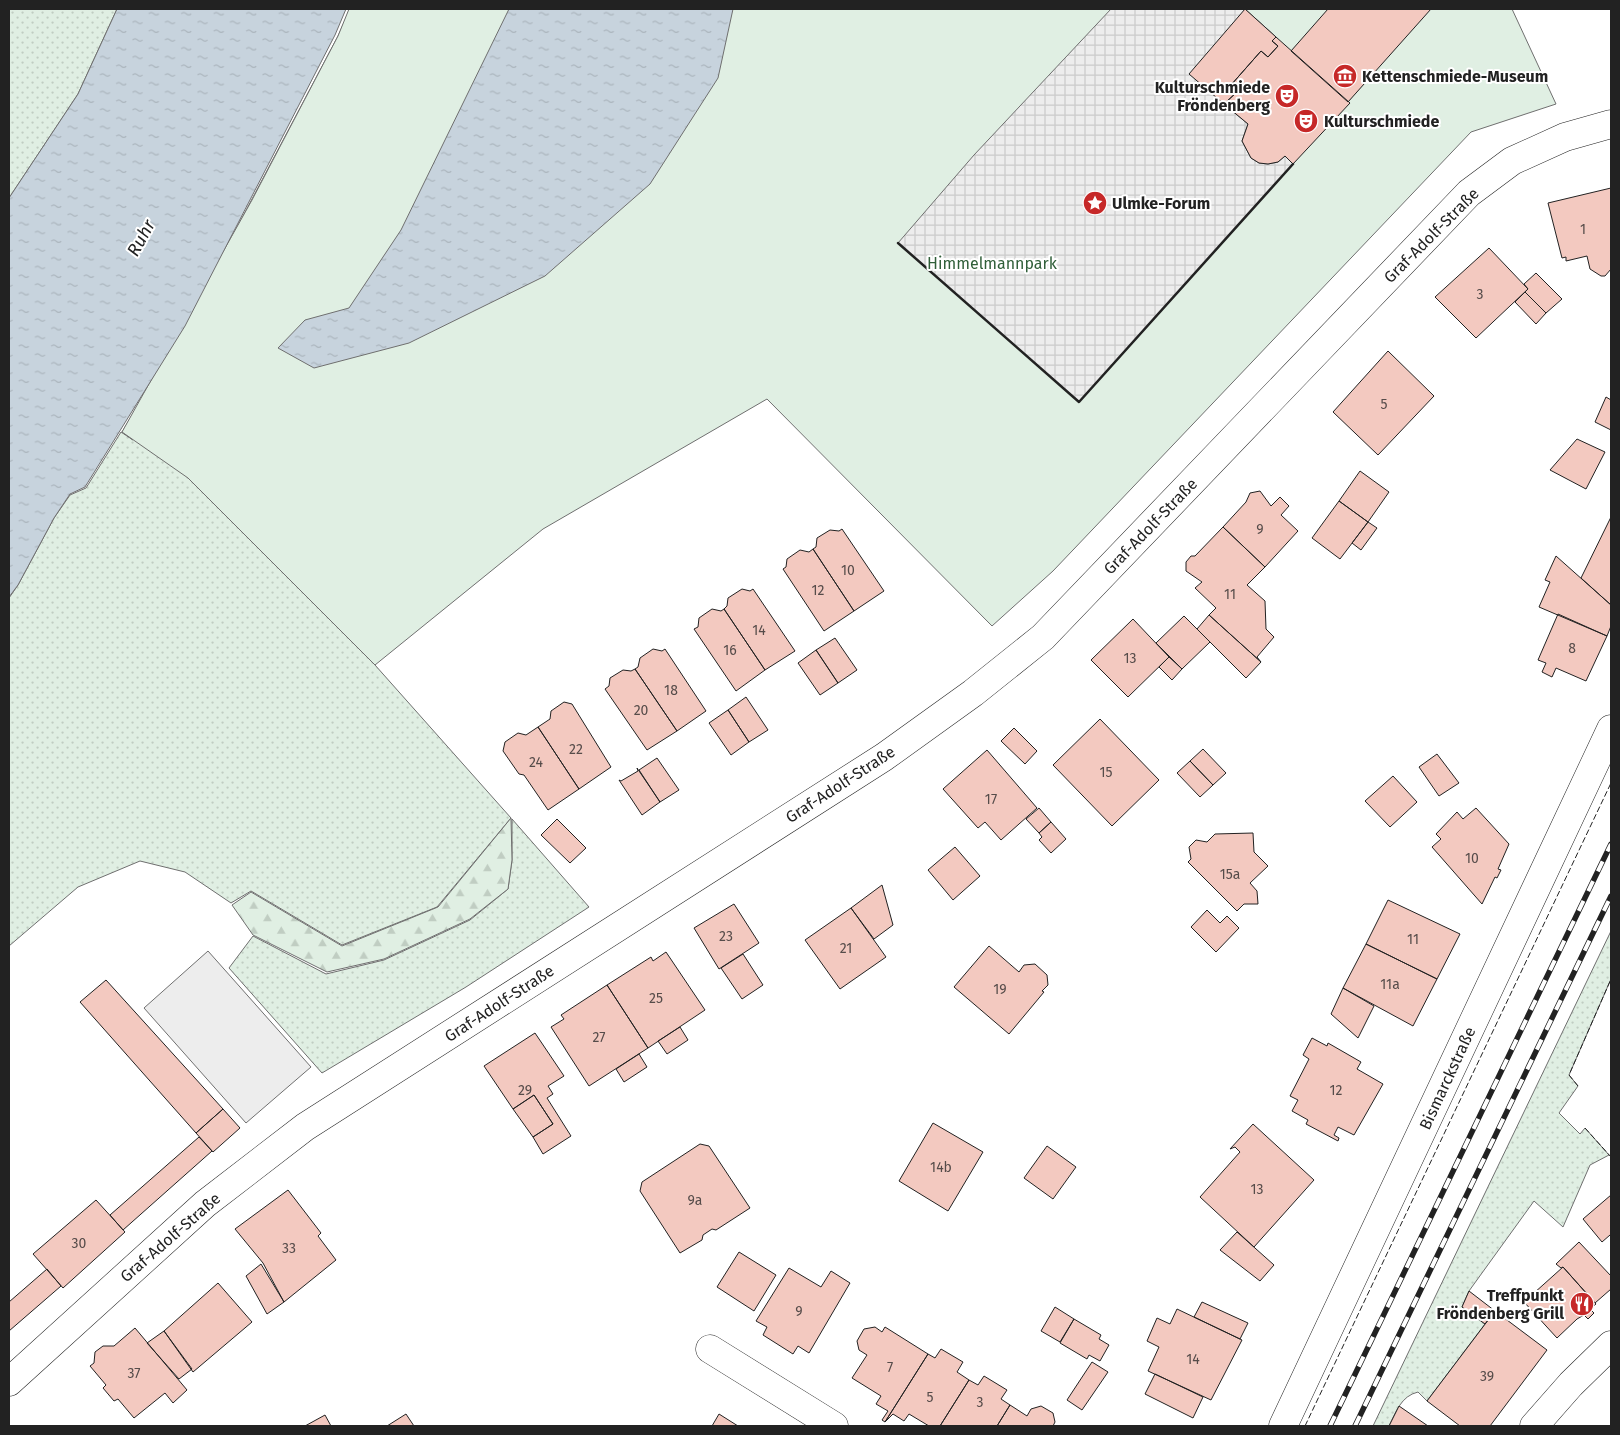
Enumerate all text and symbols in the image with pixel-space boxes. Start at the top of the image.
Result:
museum icon: Kettenschmiede-Museum [1332,63,1358,89]
place label: Kettenschmiede-Museum [1362,67,1548,86]
place label: Kulturschmiede Fröndenberg [1155,78,1270,115]
theatre icon: Kulturschmiede Fröndenberg [1274,83,1300,109]
theatre icon: Kulturschmiede [1293,108,1319,134]
place label: Kulturschmiede [1324,112,1439,131]
street label: Graf-Adolf-Straße [1380,184,1483,287]
place icon: Ulmke-Forum [1082,190,1108,216]
place label: Ulmke-Forum [1112,194,1210,213]
water label: Ruhr [122,215,160,260]
house number: 1 [1580,221,1586,238]
park label: Himmelmannpark [927,254,1058,273]
house number: 3 [1477,286,1484,303]
house number: 5 [1380,396,1388,413]
street label: Graf-Adolf-Straße [1100,474,1201,578]
house number: 9 [1256,521,1264,538]
house number: 10 [841,562,855,579]
house number: 12 [812,582,825,599]
house number: 11 [1224,586,1236,603]
house number: 14 [752,622,766,639]
house number: 8 [1568,640,1576,657]
house number: 16 [723,642,737,659]
house number: 13 [1123,650,1137,667]
house number: 18 [664,682,678,699]
house number: 20 [634,702,649,719]
house number: 22 [569,741,583,758]
street label: Graf-Adolf-Straße [782,742,898,827]
house number: 24 [529,754,544,771]
house number: 15 [1099,764,1113,781]
house number: 17 [985,791,997,808]
house number: 10 [1465,850,1479,867]
house number: 15a [1220,866,1240,883]
house number: 23 [719,928,733,945]
house number: 11 [1407,931,1419,948]
house number: 21 [840,940,852,957]
street label: Graf-Adolf-Straße [441,961,557,1046]
house number: 11a [1380,976,1400,993]
house number: 19 [993,981,1007,998]
house number: 25 [649,990,663,1007]
street label: Bismarckstraße [1415,1024,1480,1133]
house number: 27 [592,1029,606,1046]
house number: 29 [518,1082,532,1099]
house number: 12 [1330,1082,1343,1099]
house number: 14b [930,1159,952,1176]
house number: 13 [1250,1181,1264,1198]
street label: Graf-Adolf-Straße [116,1189,224,1286]
house number: 9a [688,1192,702,1209]
house number: 30 [72,1235,87,1252]
house number: 33 [282,1240,296,1257]
place label: Treffpunkt Fröndenberg Grill [1437,1286,1565,1323]
restaurant icon: Treffpunkt Fröndenberg Grill [1569,1291,1595,1317]
house number: 9 [795,1303,803,1320]
house number: 14 [1186,1351,1200,1368]
house number: 7 [887,1359,893,1376]
house number: 37 [127,1365,141,1382]
house number: 39 [1480,1368,1494,1385]
house number: 5 [926,1389,934,1406]
house number: 3 [977,1394,984,1411]

